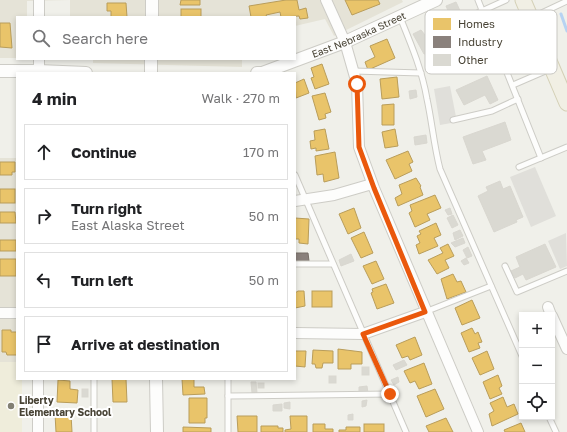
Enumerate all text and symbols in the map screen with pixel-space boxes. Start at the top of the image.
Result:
street label: East Nebraska Street [310,9,407,60]
legend [425,10,557,74]
search box [16,16,296,60]
text: Homes [458,17,495,30]
icon: search [30,27,52,49]
text: Search here [62,29,148,47]
text: Industry [458,35,503,48]
text: Other [458,53,489,66]
route start [348,75,366,93]
text: 4 min [32,88,77,109]
text: Walk · 270 m [202,90,280,106]
icon: ahead [33,141,55,163]
text: Continue [71,143,137,161]
text: 170 m [243,144,279,160]
text: Turn right [71,199,142,217]
icon: right [33,205,55,227]
text: 50 m [249,208,279,224]
text: East Alaska Street [71,217,185,233]
icon: left [33,269,55,291]
text: Turn left [71,271,133,289]
text: 50 m [249,272,279,288]
map controls [519,312,555,420]
button: + [519,312,555,348]
icon: arrive [33,333,55,355]
text: Arrive at destination [71,335,220,353]
button: − [519,348,555,384]
button: locate [519,384,555,420]
route end [381,385,399,403]
place label: Liberty Elementary School [19,394,112,418]
marker: Liberty Elementary School [6,401,16,411]

